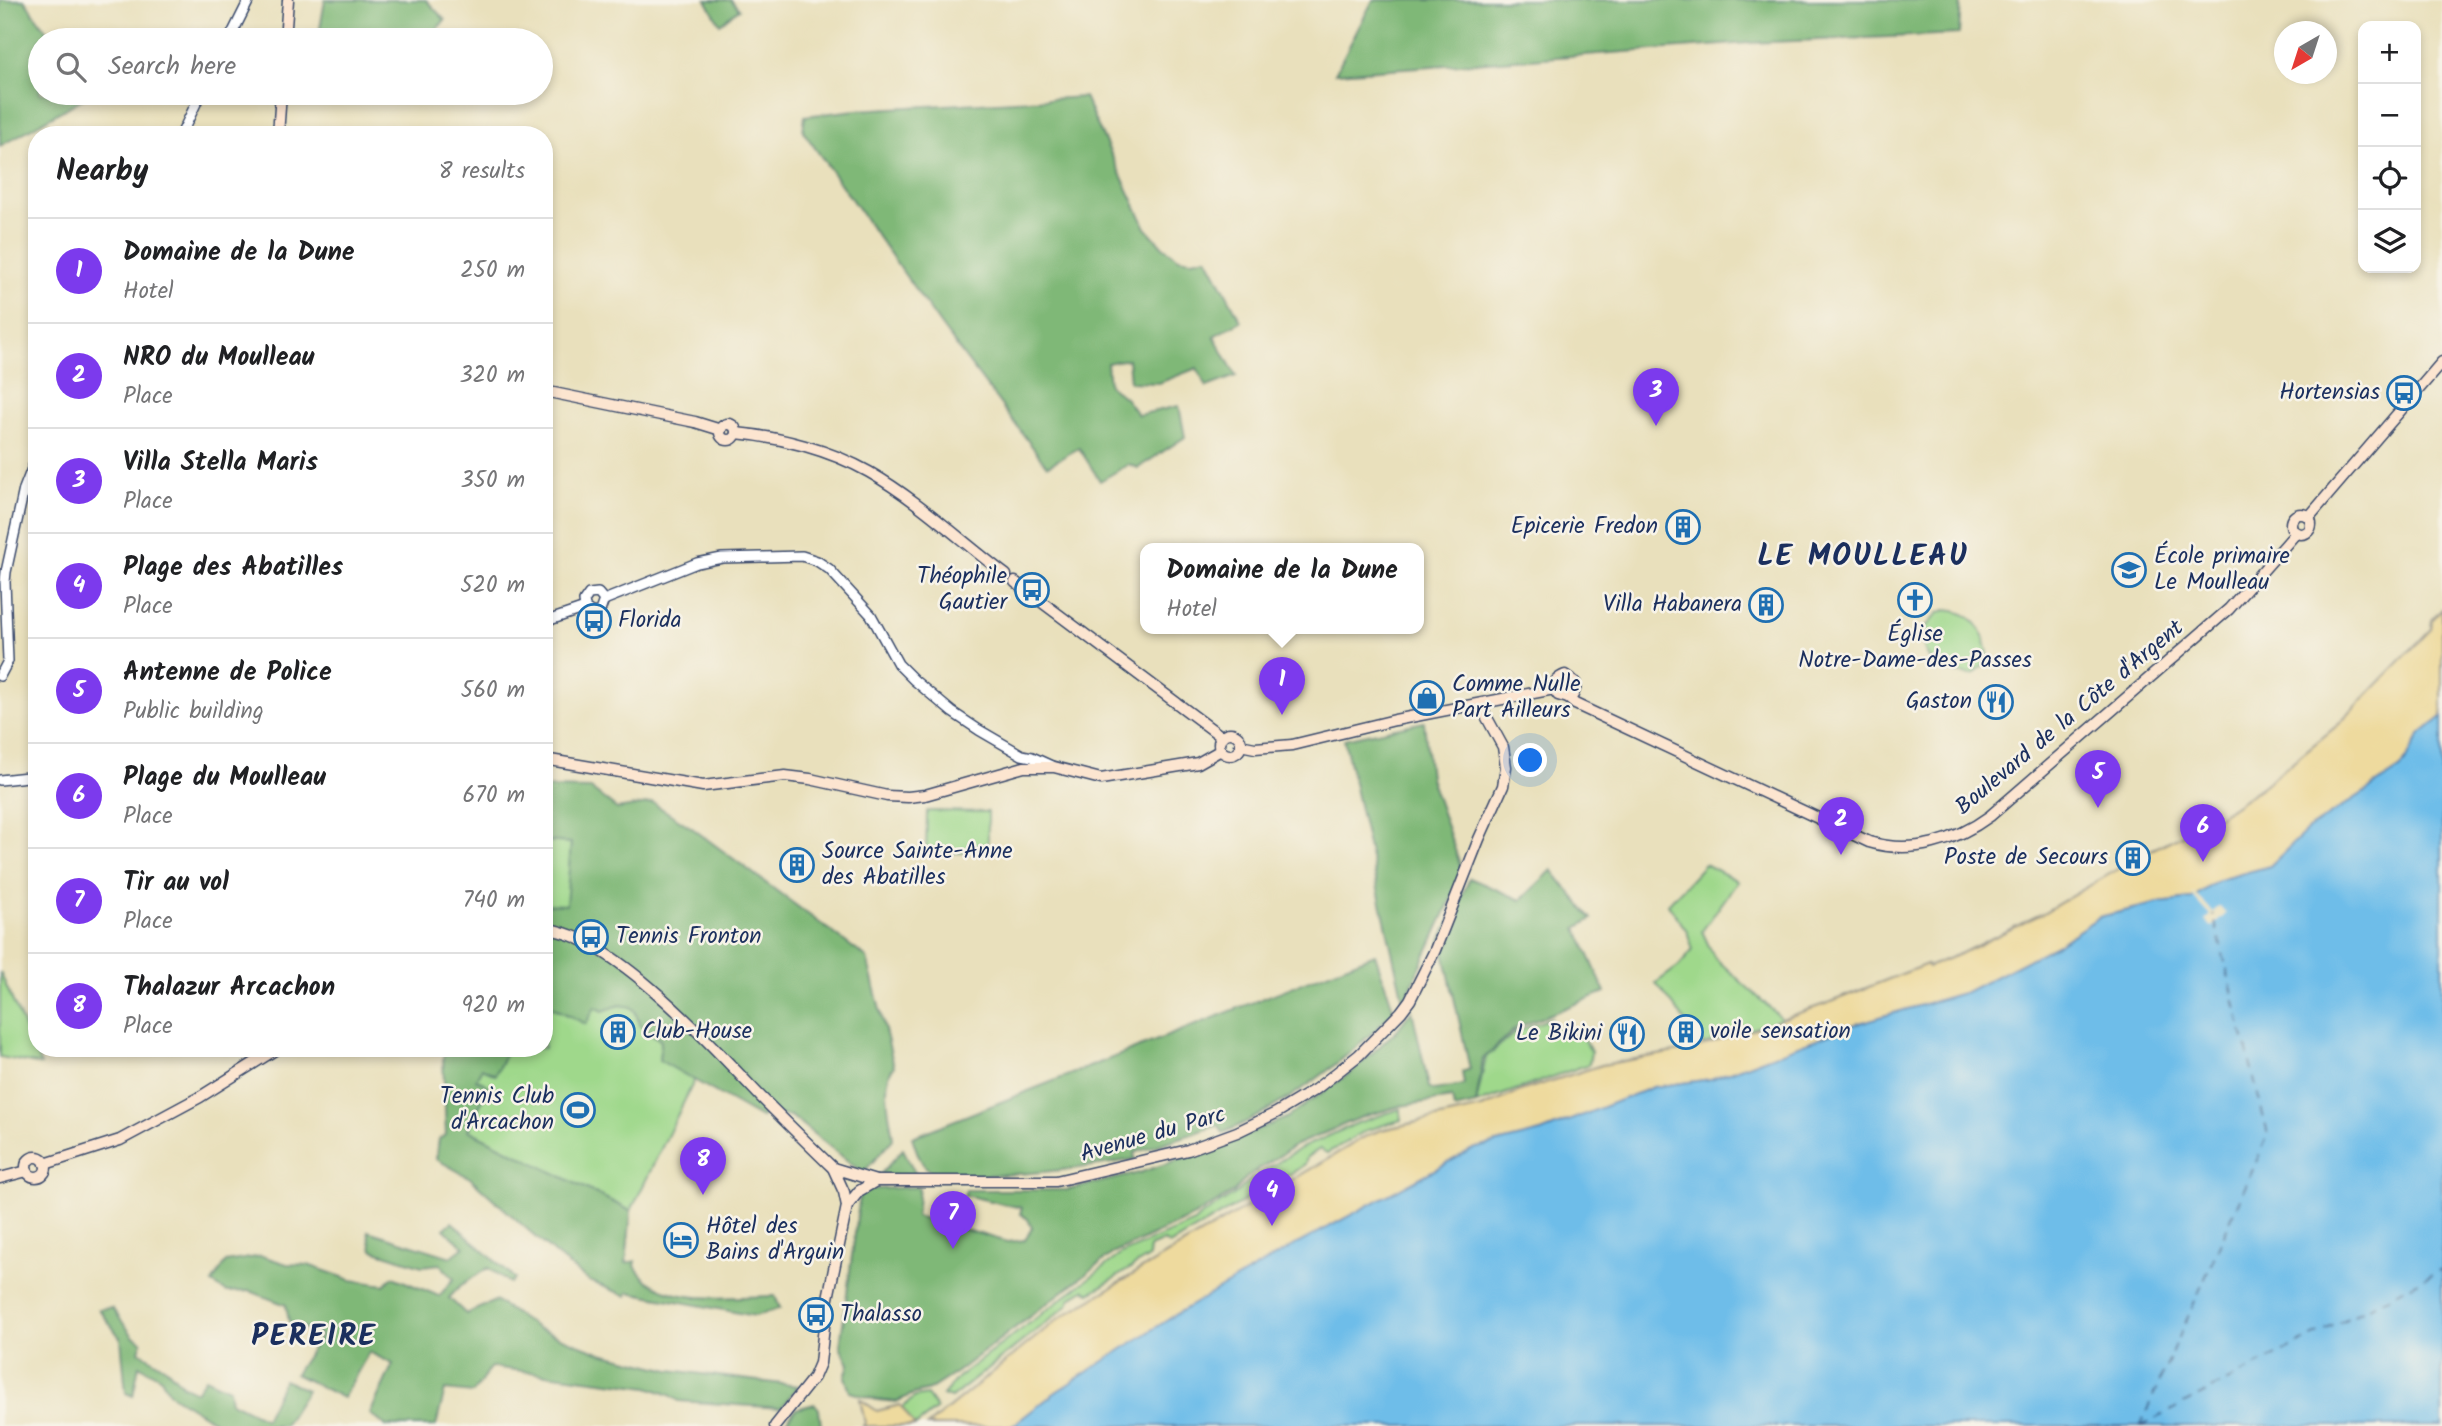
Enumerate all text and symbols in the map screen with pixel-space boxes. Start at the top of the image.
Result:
north arrow [2274,21,2337,84]
map controls [2358,21,2421,273]
button: + [2358,21,2421,84]
search box [28,28,553,105]
text: Search here [108,46,236,88]
icon: search [52,48,90,86]
button: − [2358,84,2421,147]
button: locate [2358,147,2421,210]
text: Nearby [56,148,148,196]
text: 8 results [439,154,525,190]
button: layers [2358,210,2421,273]
text: Domaine de la Dune [123,232,355,274]
text: 1 [76,253,82,289]
text: 250 m [460,253,525,289]
text: Hotel [123,274,174,310]
text: NRO du Moulleau [123,337,314,379]
text: 2 [72,358,86,394]
text: 320 m [459,358,525,394]
pin: 3 [1633,368,1679,426]
bus stop icon: Hortensias [2385,374,2423,412]
place label: Hortensias [2279,375,2380,411]
text: Place [123,379,173,415]
text: Villa Stella Maris [123,442,318,484]
text: 3 [73,463,85,499]
text: 350 m [460,463,525,499]
text: Place [123,484,173,520]
building icon: Epicerie Fredon [1664,508,1702,546]
place label: Epicerie Fredon [1511,509,1658,545]
district label: LE MOULLEAU [1757,533,1969,581]
place label: École primaire Le Moulleau [2154,539,2290,601]
popup [1140,543,1424,634]
text: Plage des Abatilles [123,547,343,589]
text: Domaine de la Dune [1166,550,1398,592]
school or university icon: École primaire Le Moulleau [2110,551,2148,589]
place label: Théophile Gautier [917,559,1008,621]
text: 4 [73,568,85,604]
text: 520 m [460,568,525,604]
bus stop icon: Théophile Gautier [1013,571,1051,609]
church icon: Église Notre-Dame-des-Passes [1896,581,1934,619]
building icon: Villa Habanera [1747,586,1785,624]
place label: Villa Habanera [1603,587,1742,623]
text: Place [123,589,173,625]
text: Hotel [1166,592,1217,628]
bus stop icon: Florida [575,602,613,640]
place label: Florida [618,603,681,639]
street label: Boulevard de la Côte d'Argent [1948,611,2193,825]
place label: Église Notre-Dame-des-Passes [1798,617,2032,679]
text: Antenne de Police [123,652,332,694]
pin: 1 [1259,657,1305,715]
place label: Comme Nulle Part Ailleurs [1452,667,1581,729]
text: 5 [73,673,85,709]
text: 560 m [461,673,525,709]
shop icon: Comme Nulle Part Ailleurs [1408,679,1446,717]
restaurant icon: Gaston [1977,683,2015,721]
place label: Gaston [1906,684,1972,720]
text: Public building [123,694,264,730]
your location [1513,743,1547,777]
pin: 5 [2075,750,2121,808]
text: Plage du Moulleau [123,757,326,799]
text: 6 [73,778,85,814]
text: 670 m [463,778,525,814]
pin: 2 [1818,797,1864,855]
text: Place [123,799,173,835]
pin: 6 [2180,804,2226,862]
place label: Source Sainte-Anne des Abatilles [822,834,1013,896]
building icon: Poste de Secours [2114,839,2152,877]
place label: Poste de Secours [1944,840,2108,876]
building icon: Source Sainte-Anne des Abatilles [778,846,816,884]
text: Tir au vol [123,862,229,904]
text: 7 [74,883,84,919]
text: 740 m [463,883,525,919]
text: Place [123,904,173,940]
bus stop icon: Tennis Fronton [572,918,610,956]
place label: Tennis Fronton [616,919,762,955]
text: Thalazur Arcachon [123,967,335,1009]
text: 8 [72,988,86,1024]
text: 920 m [461,988,525,1024]
text: Place [123,1009,173,1045]
building icon: Club-House [599,1013,637,1051]
building icon: voile sensation [1667,1013,1705,1051]
place label: Club-House [642,1014,752,1050]
place label: voile sensation [1710,1014,1851,1050]
restaurant icon: Le Bikini [1608,1015,1646,1053]
place label: Le Bikini [1516,1016,1604,1052]
place label: Tennis Club d'Arcachon [440,1079,554,1141]
sports icon: Tennis Club d'Arcachon [559,1091,597,1129]
street label: Avenue du Parc [1076,1097,1230,1173]
pin: 8 [680,1137,726,1195]
pin: 4 [1249,1168,1295,1226]
pin: 7 [930,1191,976,1249]
place label: Hôtel des Bains d'Arguin [706,1209,844,1271]
hotel icon: Hôtel des Bains d'Arguin [662,1221,700,1259]
bus stop icon: Thalasso [797,1296,835,1334]
place label: Thalasso [840,1297,922,1333]
district label: PEREIRE [251,1313,377,1361]

